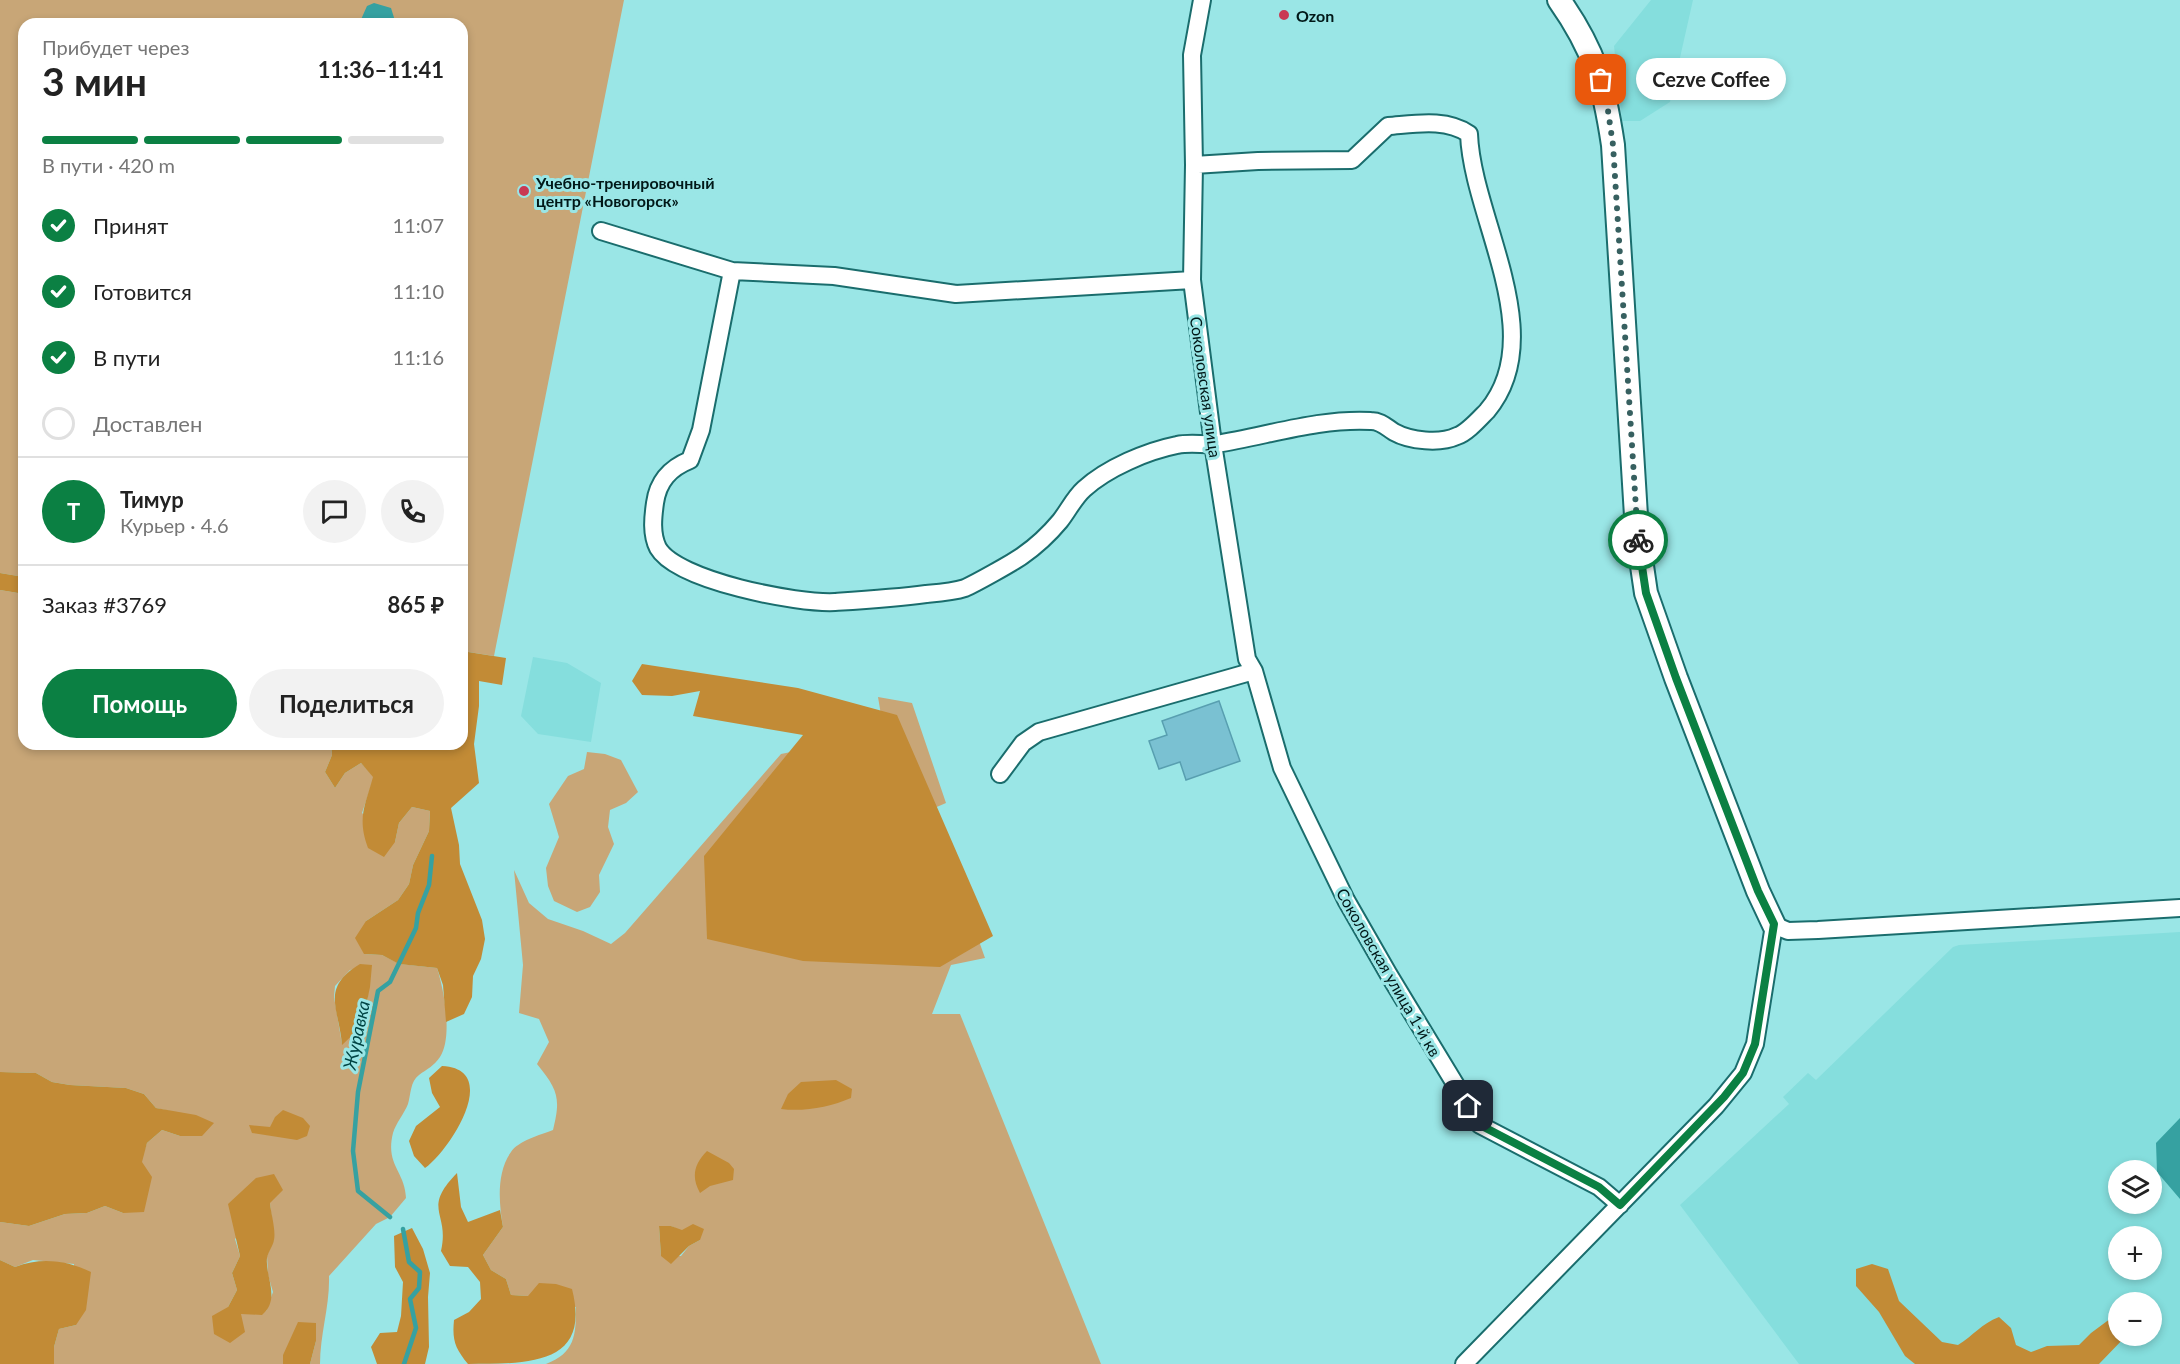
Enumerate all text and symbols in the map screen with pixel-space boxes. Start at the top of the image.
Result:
place label: Ozon [1296,6,1334,25]
marker: Ozon [1277,8,1291,22]
text: Прибудет через [42,35,189,59]
pin [1575,54,1626,105]
text: 11:36–11:41 [318,56,444,83]
text: 3 мин [42,58,147,104]
callout: Cezve Coffee [1637,59,1787,101]
icon: bag [1584,63,1617,96]
text: Cezve Coffee [1652,67,1770,91]
text: В пути · 420 m [42,153,175,177]
place label: Учебно-тренировочный центр «Новогорск» [535,173,715,210]
marker: Учебно-тренировочный центр «Новогорск» [517,184,531,198]
icon: check [42,209,75,242]
text: Принят [93,212,168,239]
text: 11:07 [393,213,444,237]
icon: check [42,275,75,308]
text: Готовится [93,278,192,305]
text: 11:10 [393,279,444,303]
street label: Соколовская улица [1187,315,1225,459]
icon: check [42,341,75,374]
text: В пути [93,344,160,371]
text: 11:16 [393,345,444,369]
text: Доставлен [93,410,202,437]
button: chat [303,480,366,543]
button: phone [381,480,444,543]
text: Тимур [120,486,184,513]
text: Т [67,498,80,525]
courier [1608,510,1668,570]
text: Курьер · 4.6 [120,513,229,537]
icon: bike [1622,524,1655,557]
text: Заказ #3769 [42,591,167,618]
text: 865 ₽ [388,591,444,618]
button: Помощь [42,669,237,738]
button: Поделиться [249,669,444,738]
street label: Соколовская улица 1-й кв [1333,884,1445,1060]
water label: Журавка [338,998,374,1072]
pin [1442,1080,1493,1131]
icon: home [1451,1089,1484,1122]
map controls [2108,1160,2162,1346]
button: layers [2108,1160,2162,1214]
button: + [2108,1226,2162,1280]
button: − [2108,1292,2162,1346]

